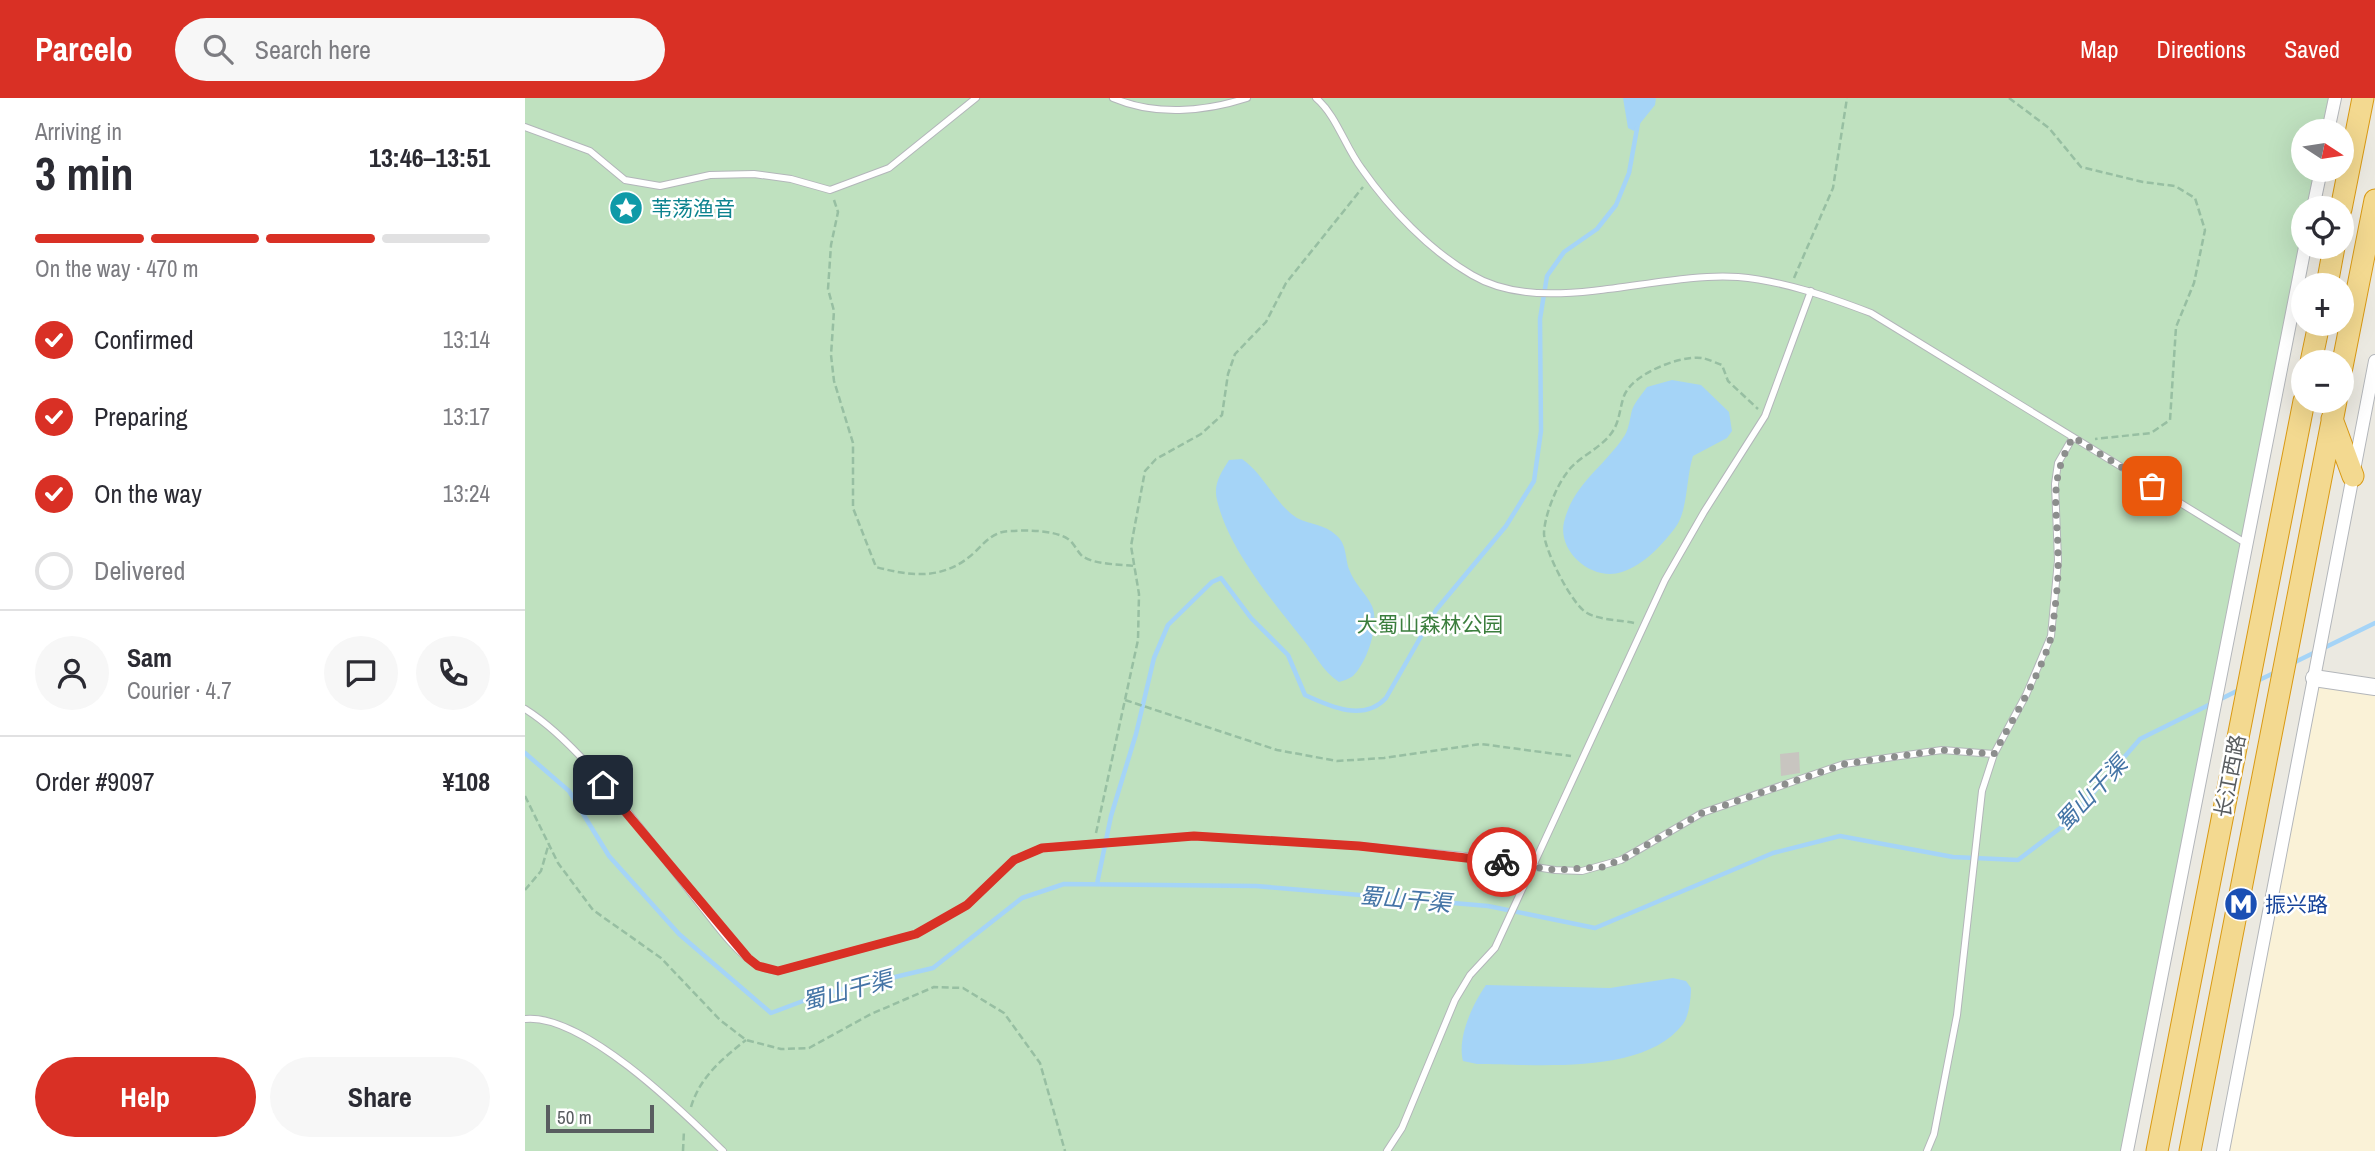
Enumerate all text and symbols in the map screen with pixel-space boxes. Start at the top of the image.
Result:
search box [175,18,665,81]
text: Parcelo [35,27,133,71]
icon: search [199,30,237,68]
text: Search here [255,32,371,67]
text: Map [2080,33,2118,65]
text: Directions [2156,33,2246,65]
text: Saved [2284,33,2340,65]
text: Arriving in [35,116,122,147]
north arrow [2291,119,2354,182]
map controls [2291,119,2354,413]
text: 13:46–13:51 [369,140,490,175]
text: 3 min [35,142,134,204]
place icon: 苇荡渔音 [607,189,645,227]
place label: 苇荡渔音 [651,194,735,223]
button: locate [2291,196,2354,259]
text: On the way · 470 m [35,253,199,284]
button: + [2291,273,2354,336]
icon: check [35,321,73,359]
text: Confirmed [94,322,194,357]
text: 13:14 [443,324,490,355]
button: − [2291,350,2354,413]
icon: check [35,398,73,436]
text: Preparing [94,399,188,434]
text: 13:17 [443,401,490,432]
pin [2122,456,2182,516]
icon: bag [2133,467,2171,505]
icon: check [35,475,73,513]
text: On the way [94,476,202,511]
text: 13:24 [443,478,490,509]
text: Delivered [94,553,185,588]
park label: 大蜀山森林公园 [1357,610,1504,639]
button: person [35,636,109,710]
button: chat [324,636,398,710]
button: phone [416,636,490,710]
text: Sam [127,640,172,675]
text: Courier · 4.7 [127,675,232,706]
street label: 长江西路 [2208,732,2252,820]
water label: 蜀山干渠 [2048,747,2136,837]
pin [573,755,633,815]
text: Order #9097 [35,764,155,799]
text: ¥108 [443,764,490,799]
icon: home [584,766,622,804]
courier [1467,827,1537,897]
icon: bike [1483,843,1521,881]
water label: 蜀山干渠 [1358,880,1455,919]
metro station icon: 振兴路 [2222,885,2260,923]
place label: 振兴路 [2265,890,2328,919]
water label: 蜀山干渠 [799,962,898,1017]
button: Help [35,1057,256,1137]
button: Share [270,1057,490,1137]
scale bar [546,1102,655,1134]
text: 50 m [557,1104,592,1130]

